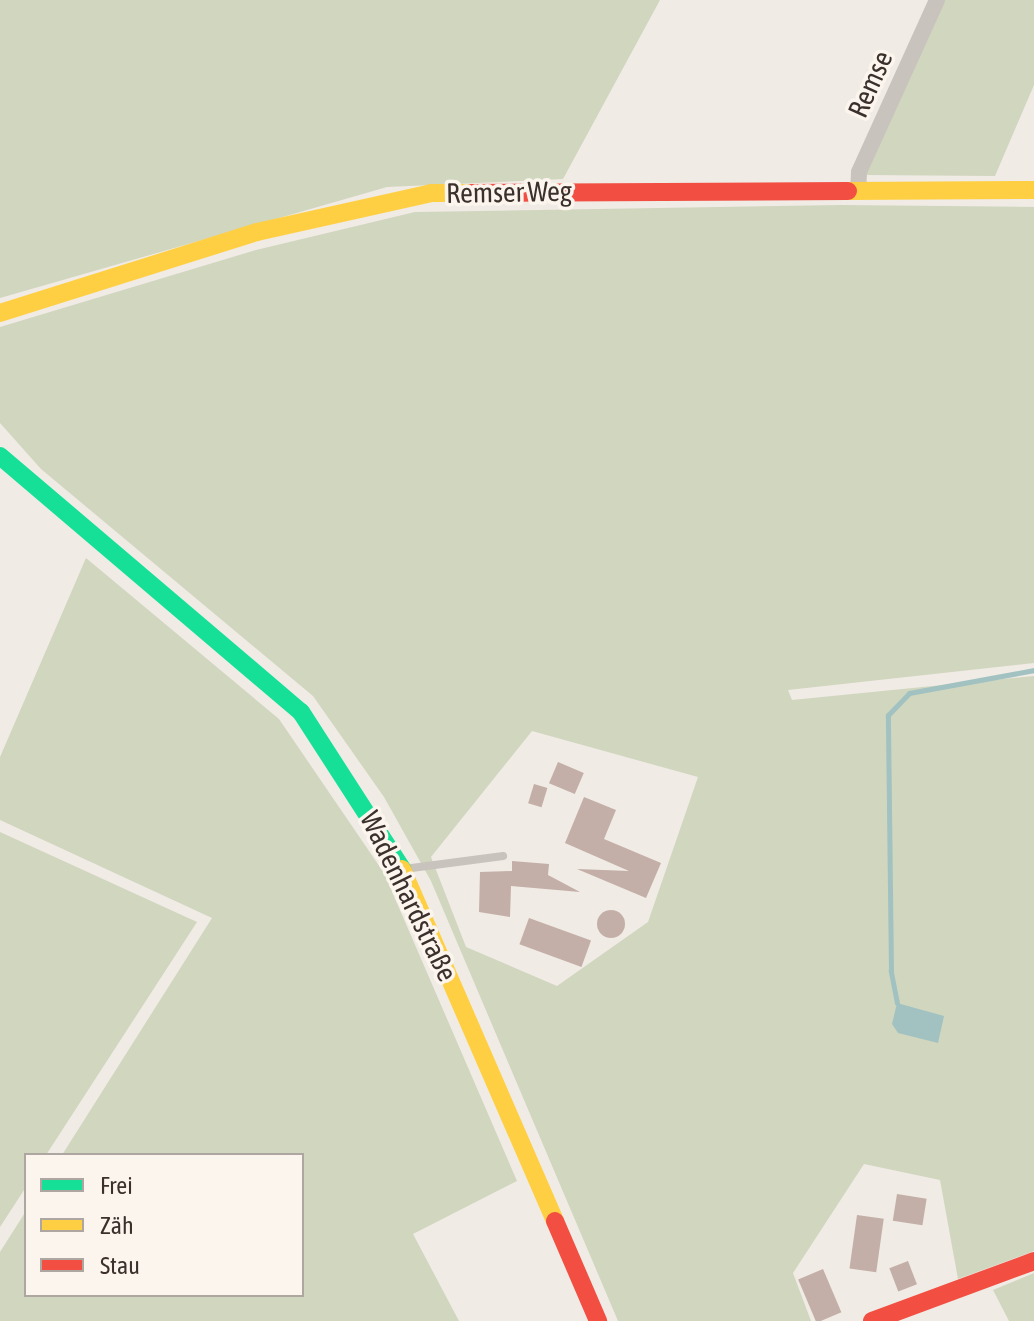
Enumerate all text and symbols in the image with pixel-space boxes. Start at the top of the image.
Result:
street label: Remse [841,45,899,123]
street label: Remser Weg [446,174,572,210]
street label: Wadenhardstraße [353,806,465,986]
legend [24,1153,304,1297]
text: Frei [100,1172,133,1199]
text: Zäh [100,1212,134,1239]
text: Stau [100,1252,140,1279]

